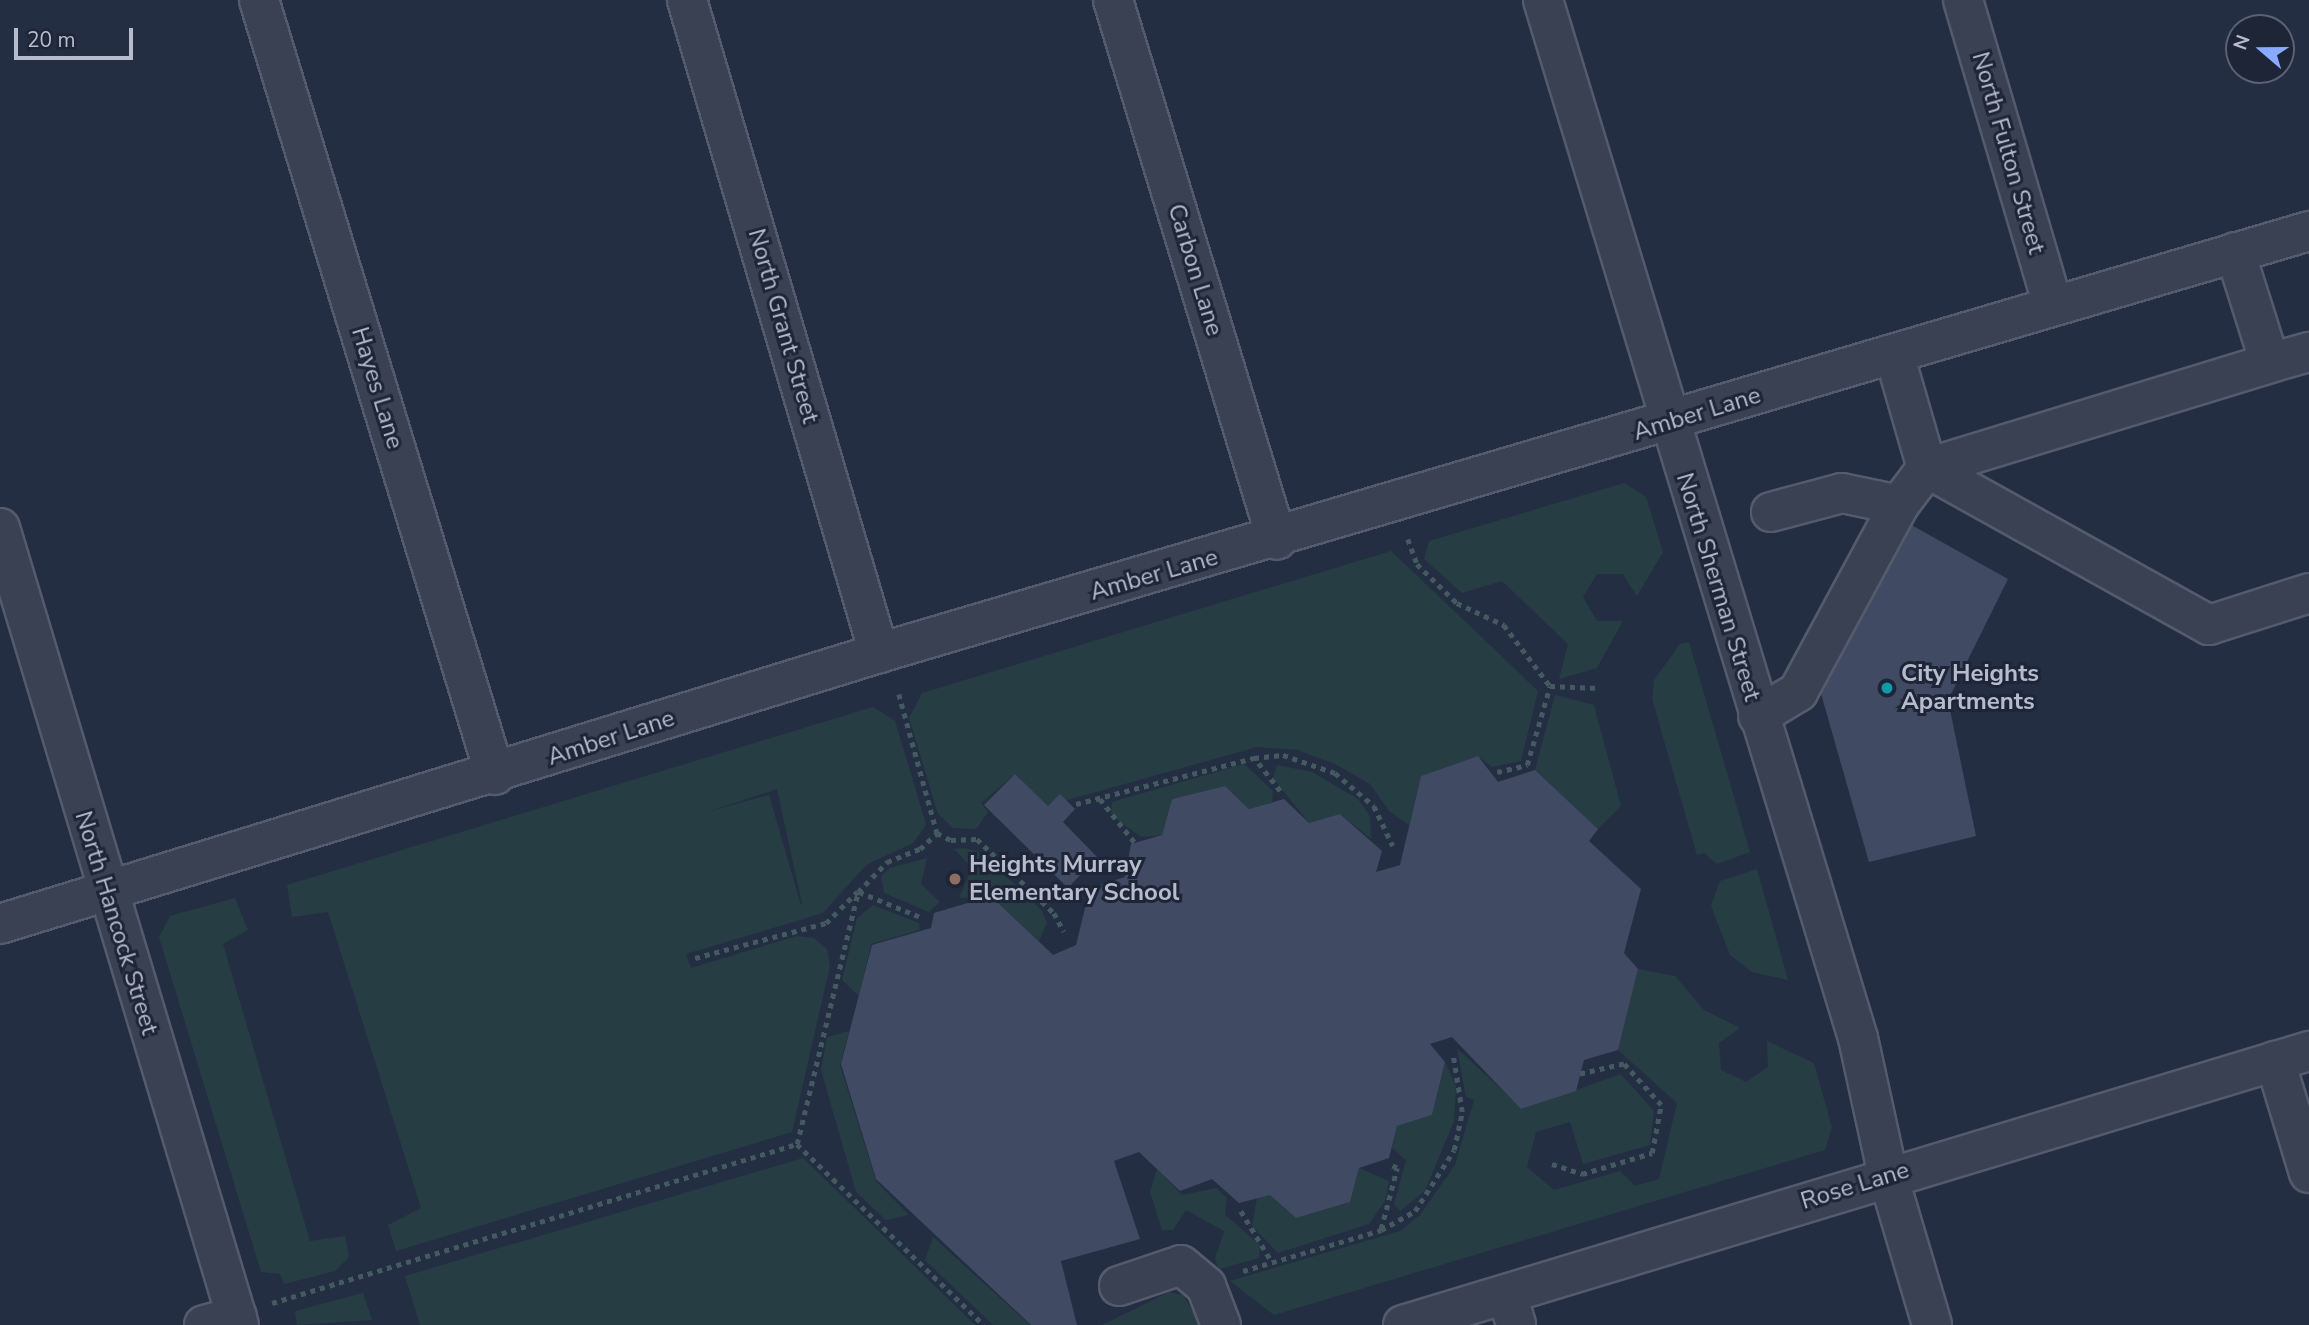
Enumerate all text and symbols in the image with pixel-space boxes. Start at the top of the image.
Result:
scale bar [18,14,136,58]
north arrow [2225,14,2295,84]
text: 20 m [27,26,76,54]
text: N [2227,31,2257,54]
street label: North Fulton Street [1965,49,2051,257]
street label: Carbon Lane [1161,201,1229,339]
street label: North Grant Street [741,226,825,426]
street label: Hayes Lane [345,324,409,452]
street label: Amber Lane [1630,381,1764,447]
street label: North Sherman Street [1670,470,1766,704]
street label: Amber Lane [1087,543,1221,607]
place label: City Heights Apartments [1901,660,2039,716]
marker: City Heights Apartments [1879,680,1895,696]
street label: Amber Lane [544,704,678,772]
street label: North Hancock Street [68,808,164,1038]
place label: Heights Murray Elementary School [969,851,1179,907]
marker: Heights Murray Elementary School [947,871,963,887]
street label: Rose Lane [1797,1156,1913,1216]

